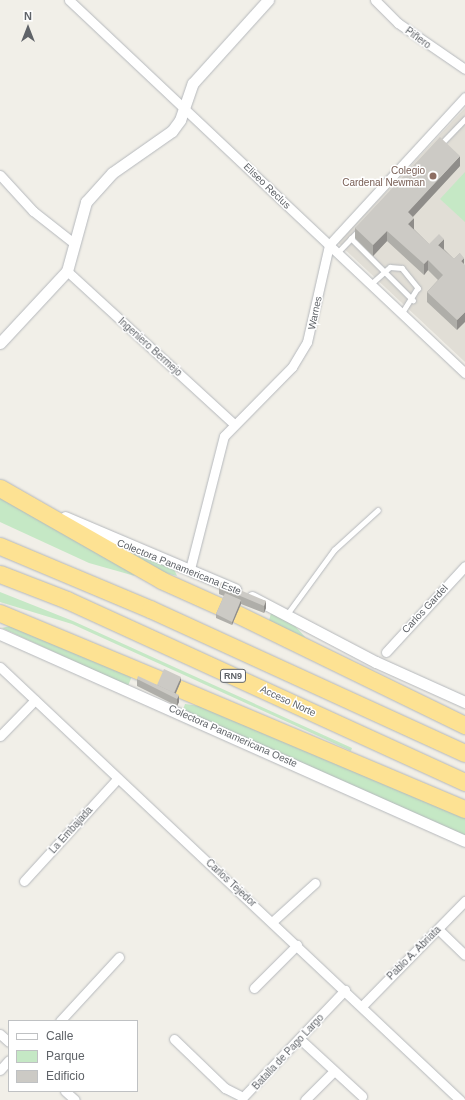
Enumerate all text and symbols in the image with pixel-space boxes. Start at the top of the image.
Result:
north arrow [8,8,48,48]
text: N [24,10,32,22]
street label: Piñero [403,25,433,51]
street label: Eliseo Reclus [241,161,293,211]
place label: Colegio Cardenal Newman [342,164,425,188]
marker: Colegio Cardenal Newman [428,171,438,181]
street label: Warnes [306,295,324,331]
street label: Ingeniero Bermejo [116,315,184,379]
street label: Colectora Panamericana Este [115,537,243,597]
street label: Carlos Gardel [400,582,450,636]
road number: RN9 [219,669,247,683]
street label: Acceso Norte [258,683,318,719]
street label: Colectora Panamericana Oeste [167,702,299,770]
street label: La Embajada [47,804,95,856]
street label: Carlos Tejedor [203,857,259,909]
street label: Pablo A. Abriata [384,923,444,983]
street label: Batalla de Pago Largo [250,1012,326,1092]
legend [8,1020,138,1092]
text: Calle [46,1029,73,1043]
text: Parque [46,1049,85,1063]
text: Edificio [46,1069,85,1083]

